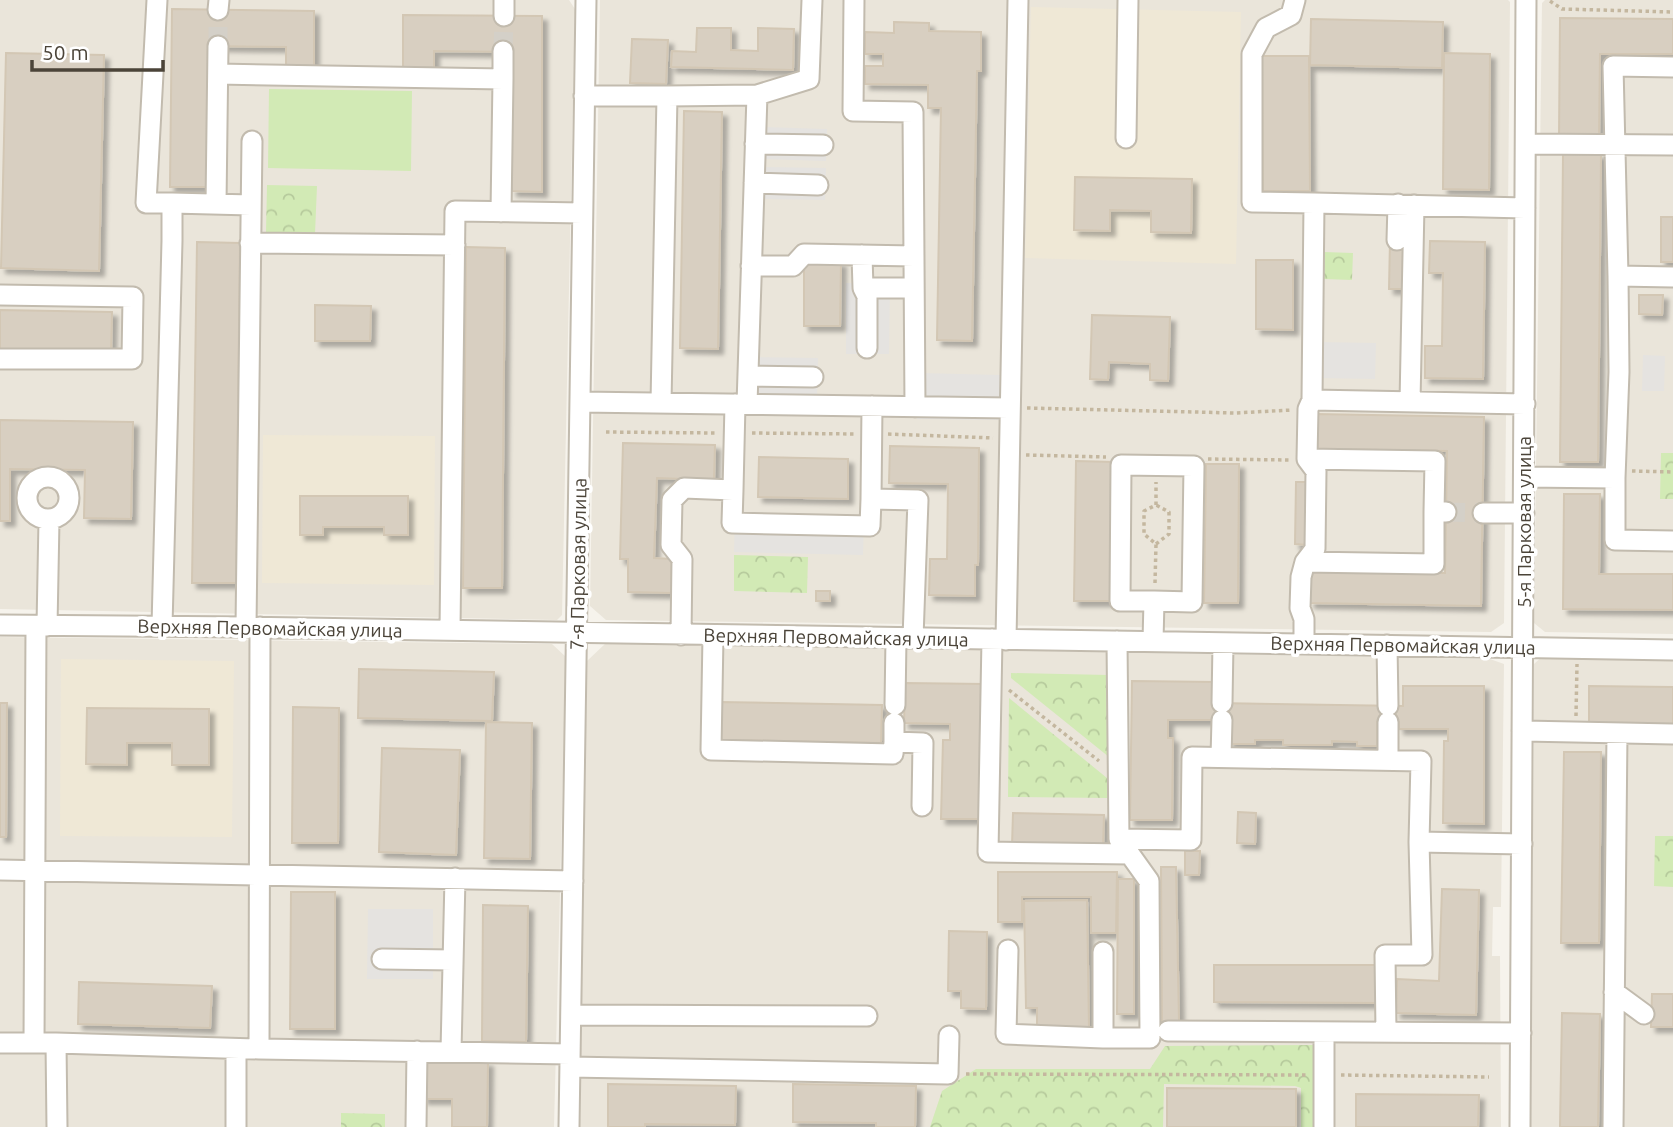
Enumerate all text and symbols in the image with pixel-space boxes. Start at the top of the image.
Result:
scale bar [32,28,163,72]
text: 50 m [42,40,89,64]
street label: 5-я Парковая улица [1513,436,1535,608]
street label: 7-я Парковая улица [565,478,591,650]
street label: Верхняя Первомайская улица [137,615,403,641]
street label: Верхняя Первомайская улица [703,624,969,650]
street label: Верхняя Первомайская улица [1270,632,1536,658]

